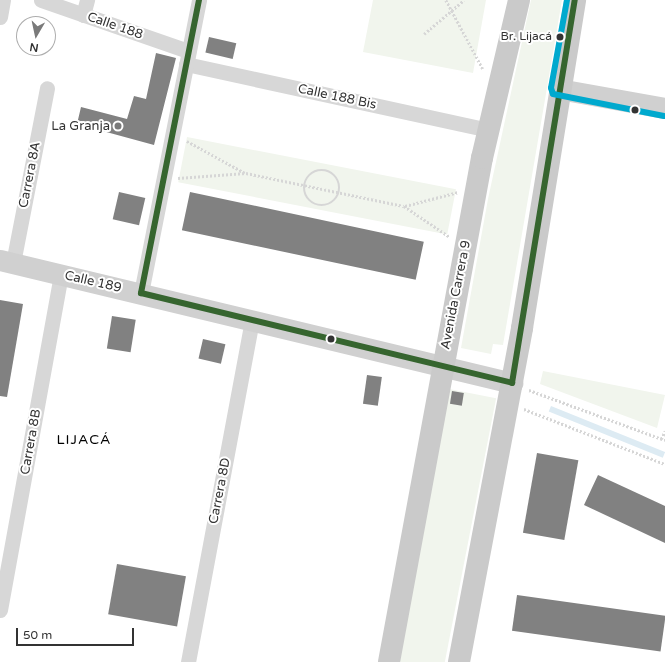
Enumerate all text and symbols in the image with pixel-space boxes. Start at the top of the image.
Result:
street label: Calle 188 [85,9,145,43]
north arrow [16,16,56,56]
place label: Br. Lijacá [500,30,552,44]
marker: Br. Lijacá [555,32,565,42]
text: N [29,40,40,54]
street label: Calle 188 Bis [296,81,378,113]
unlabelled marker [630,105,640,115]
place label: La Granja [51,118,110,134]
marker: La Granja [113,121,123,131]
street label: Carrera 8A [16,141,44,209]
street label: Avenida Carrera 9 [438,239,474,351]
street label: Calle 189 [63,268,123,296]
unlabelled marker [326,334,336,344]
street label: Carrera 8B [18,408,44,476]
district label: LIJACÁ [57,432,111,448]
street label: Carrera 8D [206,457,234,525]
scale bar [18,620,136,646]
text: 50 m [23,628,52,642]

